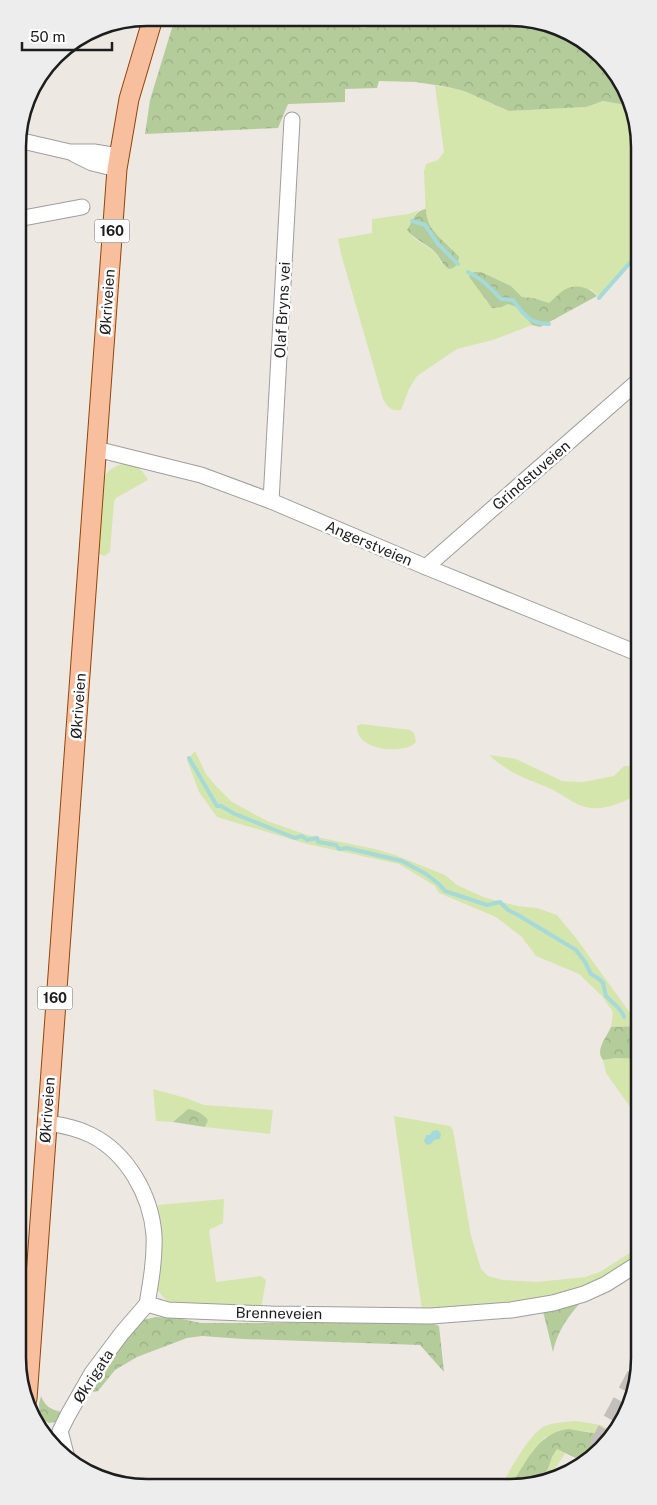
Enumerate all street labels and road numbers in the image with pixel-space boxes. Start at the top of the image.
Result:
road number: 160 [94,220,130,242]
street label: Olaf Bryns vei [271,261,293,359]
street label: Økriveien [96,268,118,336]
street label: Grindstuveien [489,437,573,513]
street label: Angerstveien [323,517,415,569]
street label: Økriveien [67,672,89,740]
road number: 160 [38,986,72,1010]
street label: Økriveien [36,1076,58,1144]
street label: Brenneveien [235,1304,323,1322]
street label: Økrigata [69,1346,117,1406]

